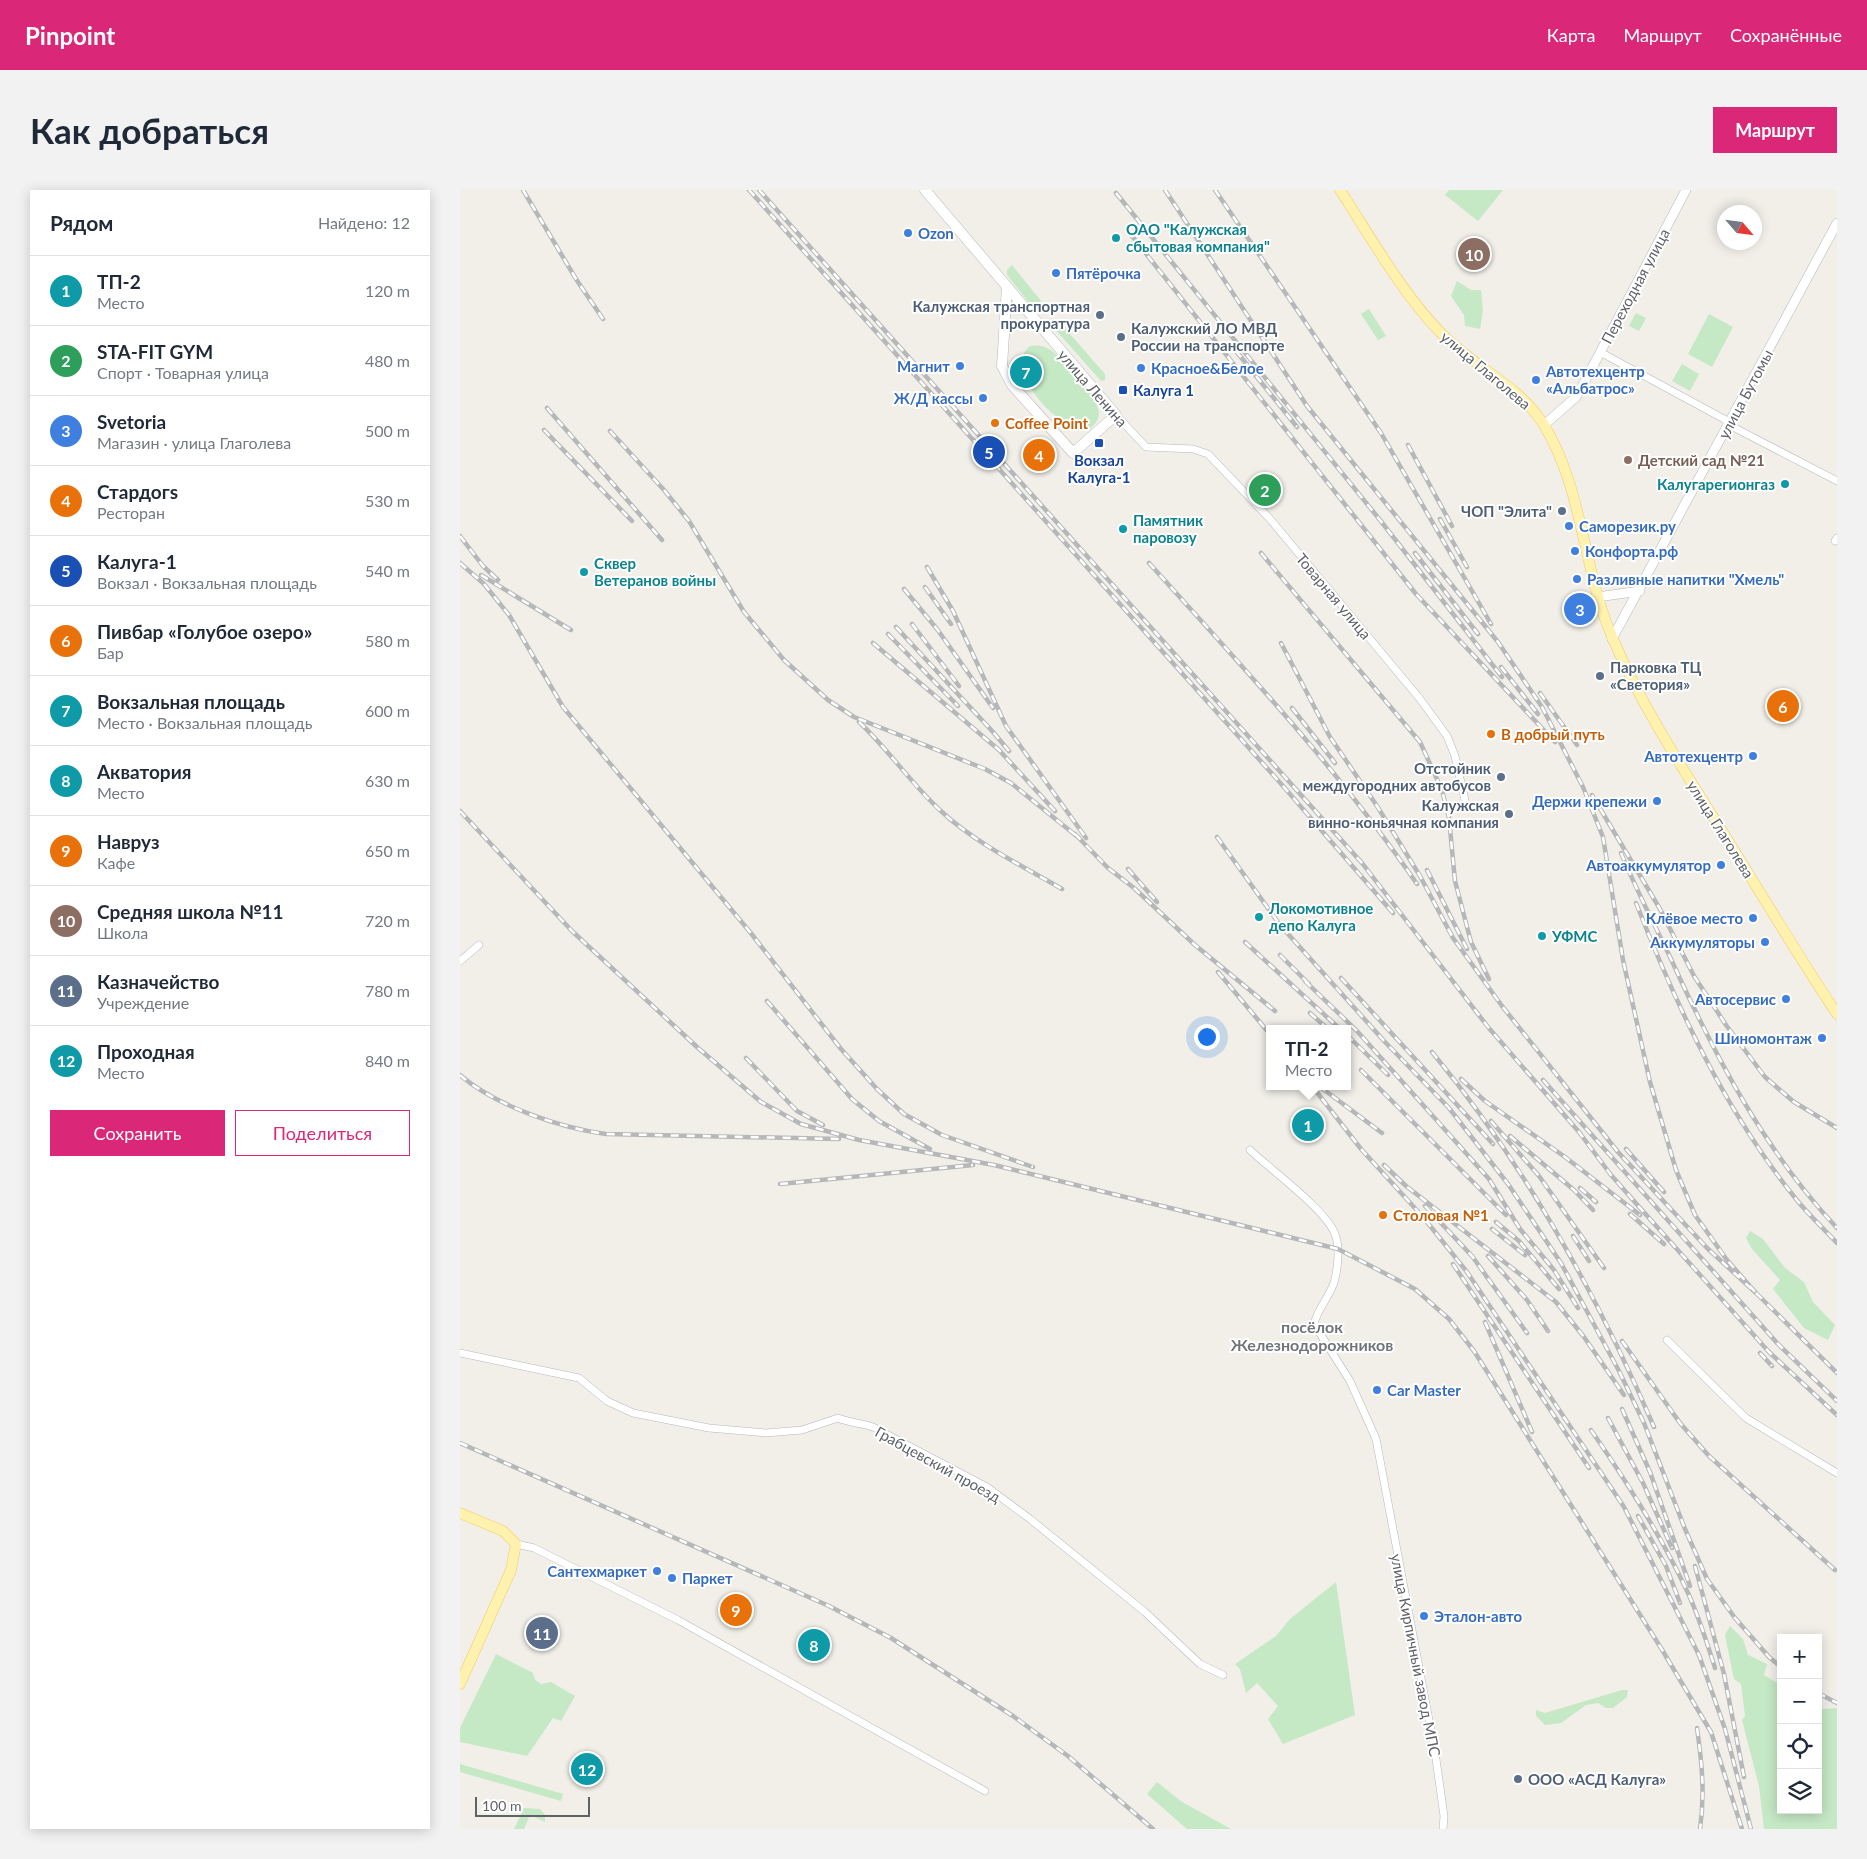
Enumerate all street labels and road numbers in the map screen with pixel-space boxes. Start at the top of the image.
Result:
street label: Переходная улица [1597,225,1673,347]
street label: улица Глаголева [1437,327,1535,413]
street label: улица Ленина [1055,346,1131,430]
street label: улица Бутомы [1714,346,1776,442]
street label: Товарная улица [1293,549,1375,643]
street label: улица Глаголева [1684,777,1758,881]
street label: Грабцевский проезд [872,1422,1004,1506]
street label: улица Кирпичный завод МПС [1387,1552,1445,1758]

